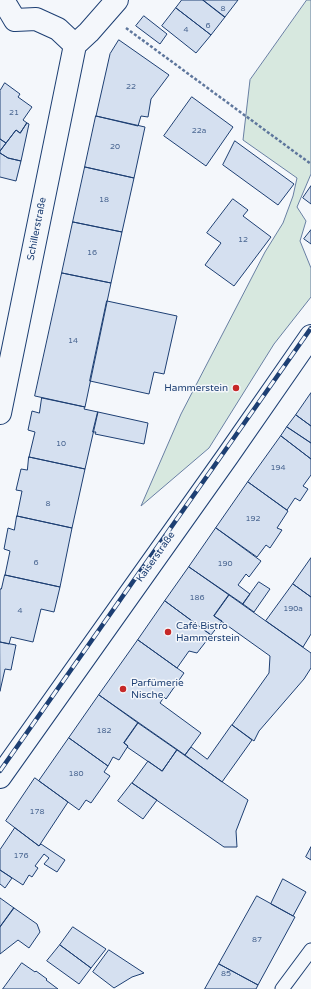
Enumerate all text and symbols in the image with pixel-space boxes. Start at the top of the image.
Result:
house number: 8 [220,4,226,14]
house number: 6 [205,21,211,31]
house number: 4 [183,25,189,35]
house number: 22 [126,82,136,92]
house number: 21 [9,108,19,118]
house number: 22a [192,126,206,136]
house number: 20 [110,142,120,152]
house number: 18 [99,195,109,205]
street label: Schillerstraße [25,196,49,262]
house number: 12 [238,235,248,245]
house number: 16 [87,248,97,258]
house number: 14 [68,336,78,346]
place label: Hammerstein [164,382,228,394]
marker: Hammerstein [231,383,241,393]
house number: 10 [56,439,66,449]
house number: 194 [270,463,286,473]
house number: 8 [45,499,51,509]
house number: 192 [245,514,261,524]
street label: Kaiserstraße [134,529,178,585]
house number: 6 [33,558,39,568]
house number: 190 [217,559,233,569]
house number: 186 [189,593,205,603]
house number: 190a [283,604,303,614]
house number: 4 [17,606,23,616]
place label: Café Bistro Hammerstein [176,620,240,644]
marker: Café Bistro Hammerstein [163,627,173,637]
place label: Parfümerie Nische [131,677,184,700]
marker: Parfümerie Nische [118,684,128,694]
house number: 182 [96,726,112,736]
house number: 180 [68,769,84,779]
house number: 178 [29,807,45,817]
house number: 176 [13,851,29,861]
house number: 87 [252,935,262,945]
house number: 85 [221,969,231,979]

